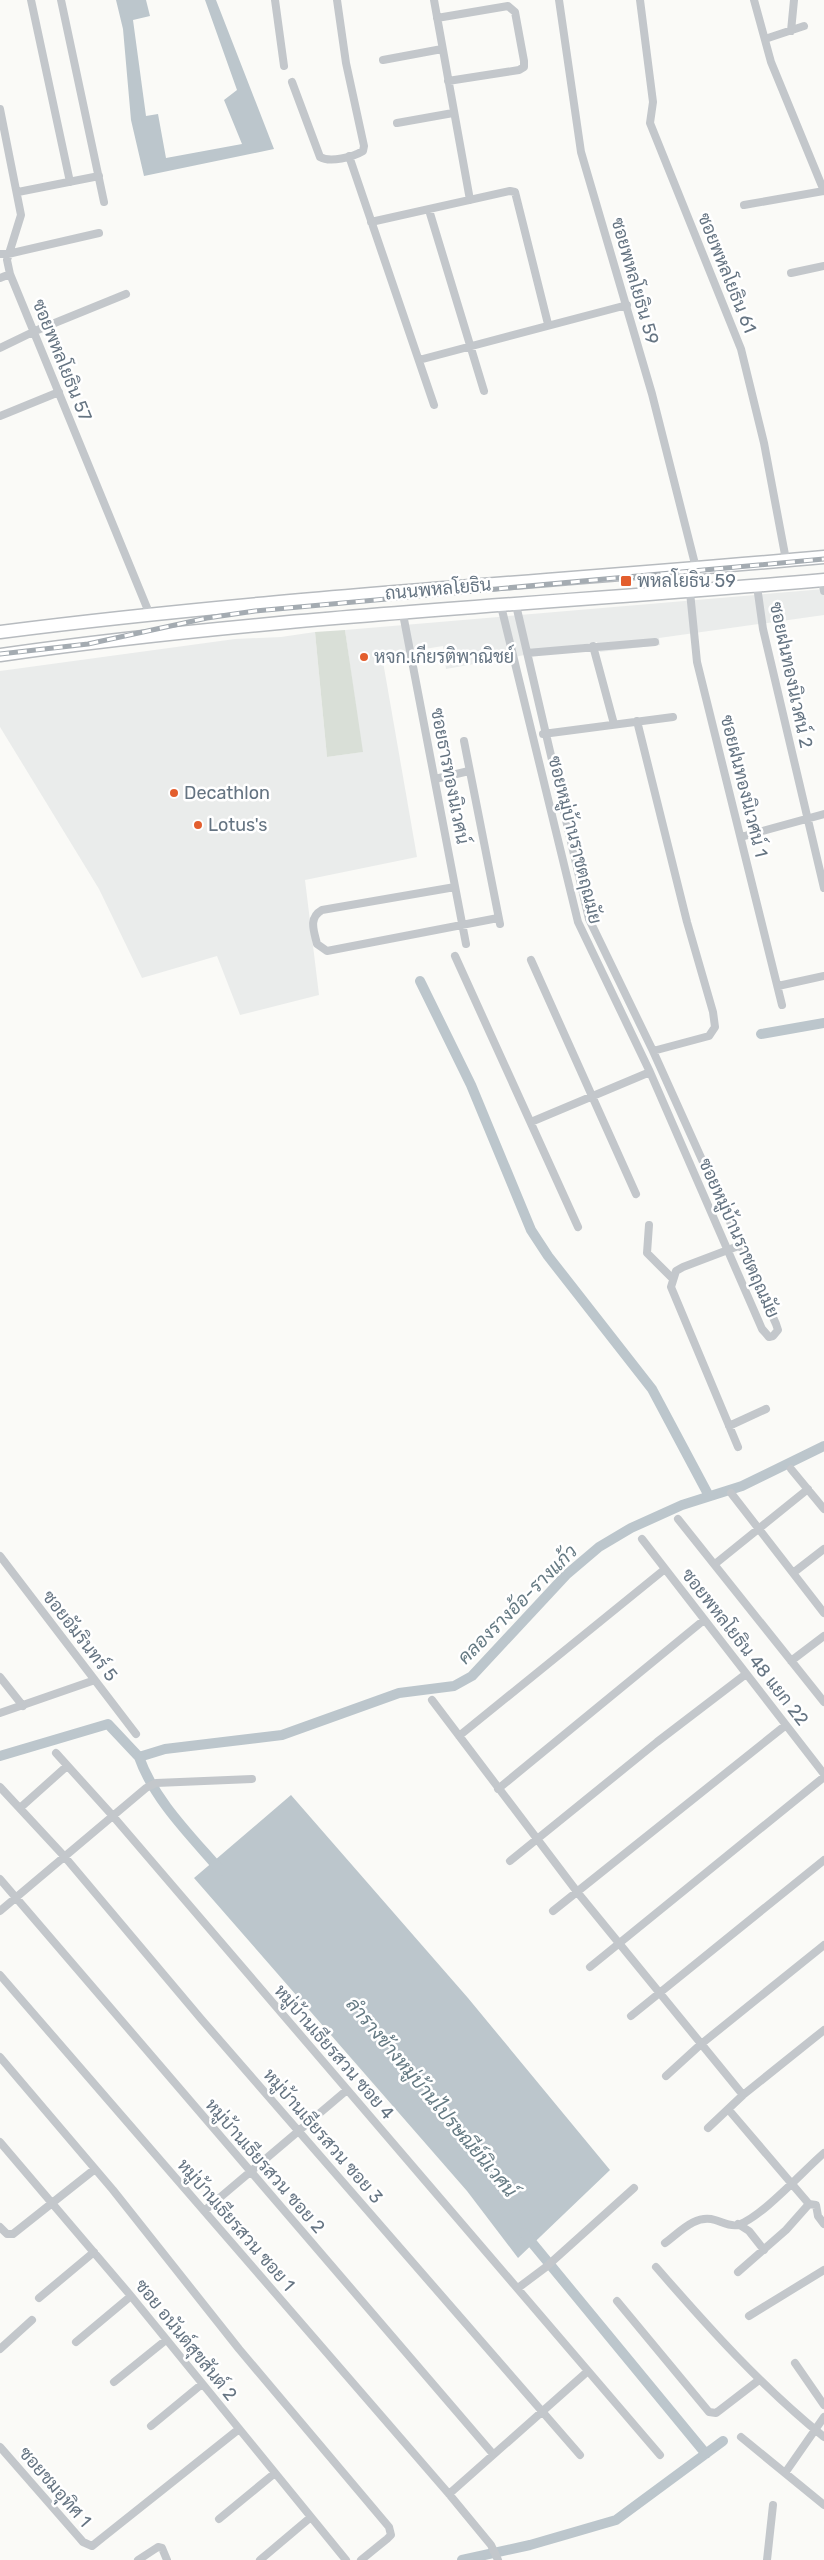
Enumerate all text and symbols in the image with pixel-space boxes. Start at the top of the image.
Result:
street label: ซอยพหลโยธิน 61 [693,209,763,336]
street label: ซอยพหลโยธิน 59 [606,214,666,347]
street label: ซอยพหลโยธิน 57 [28,295,98,424]
place label: พหลโยธิน 59 [637,568,736,592]
street label: ถนนพหลโยธิน [384,571,492,605]
marker: พหลโยธิน 59 [619,574,633,588]
street label: ซอยฝนทองนิเวศน์ 2 [765,600,819,750]
place label: หจก.เกียรติพาณิชย์ [374,644,514,668]
marker: หจก.เกียรติพาณิชย์ [358,651,370,663]
street label: ซอยธารทองนิเวศน์ [426,706,476,846]
street label: ซอยฝนทองนิเวศน์ 1 [716,712,774,859]
street label: ซอยหมู่บ้านราชตฤณมัย [542,754,607,927]
place label: Decathlon [184,782,270,804]
marker: Decathlon [168,787,180,799]
place label: Lotus's [208,814,268,836]
marker: Lotus's [192,819,204,831]
street label: ซอยหมู่บ้านราชตฤณมัย [692,1154,785,1322]
water label: คลองรางอ้อ-รางแก้ว [453,1540,582,1669]
street label: ซอยพหลโยธิน 48 แยก 22 [677,1563,815,1730]
street label: ซอยอัมรินทร์ 5 [38,1585,124,1686]
street label: หมู่บ้านเธียรสวน ซอย 4 [268,1979,400,2125]
water label: ลำรางข้างหมู่บ้านไปรษณีย์นิเวศน์ [340,1992,525,2205]
street label: หมู่บ้านเธียรสวน ซอย 3 [257,2063,389,2209]
street label: หมู่บ้านเธียรสวน ซอย 2 [199,2093,331,2239]
street label: หมู่บ้านเธียรสวน ซอย 1 [171,2153,301,2297]
street label: ซอย อนันต์สุขสันต์ 2 [130,2274,243,2406]
street label: ซอยชมอุทิศ 1 [13,2442,96,2532]

